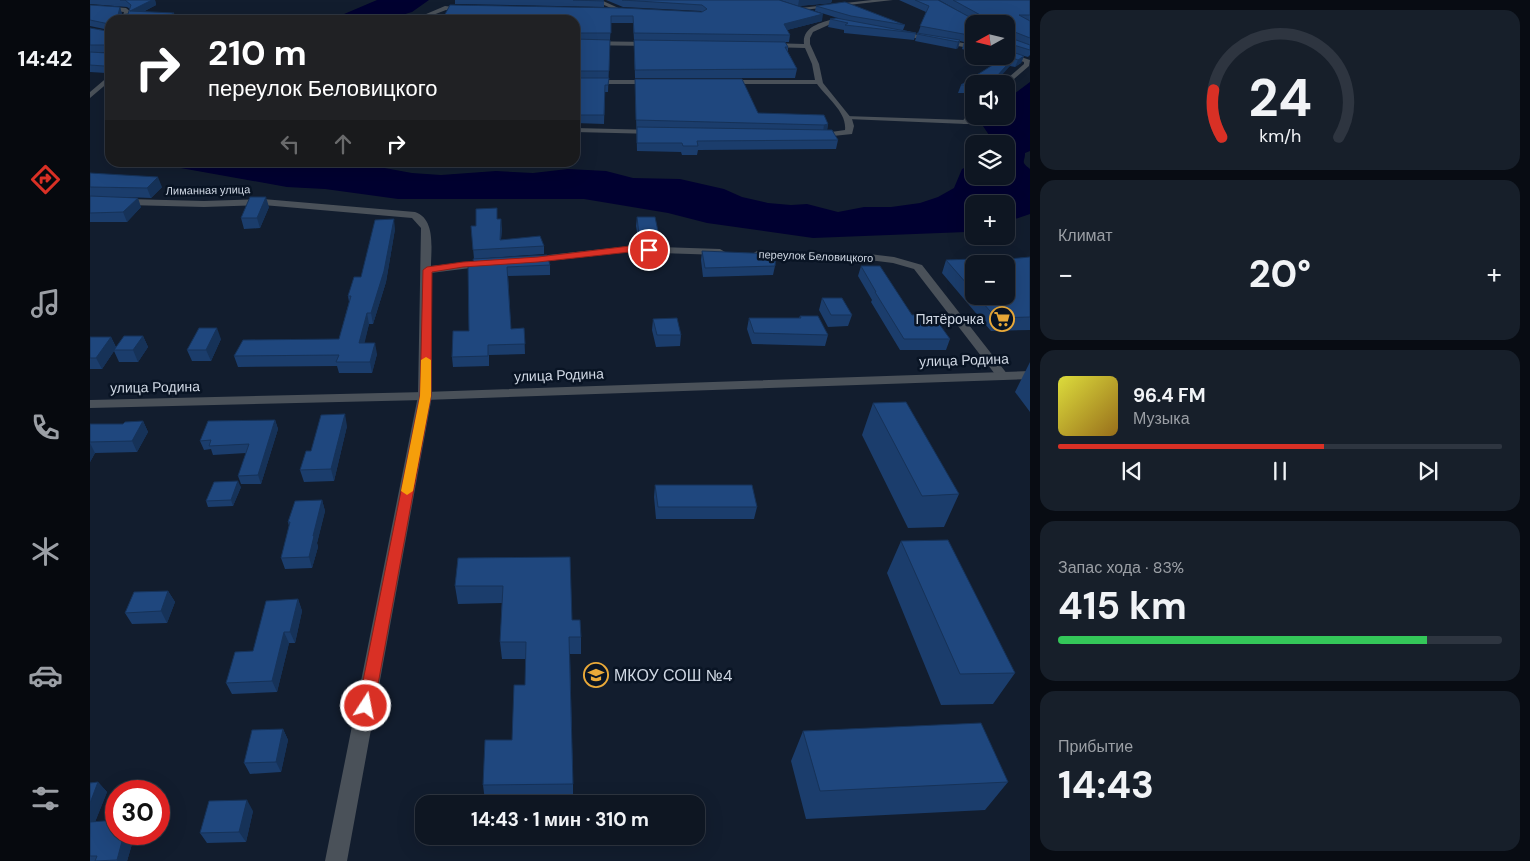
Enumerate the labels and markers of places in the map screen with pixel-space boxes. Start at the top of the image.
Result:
pin [628,229,670,271]
supermarket icon: Пятёрочка [989,306,1015,332]
place label: Пятёрочка [915,310,984,328]
school or university icon: МКОУ СОШ №4 [583,662,609,688]
place label: МКОУ СОШ №4 [614,665,733,686]

